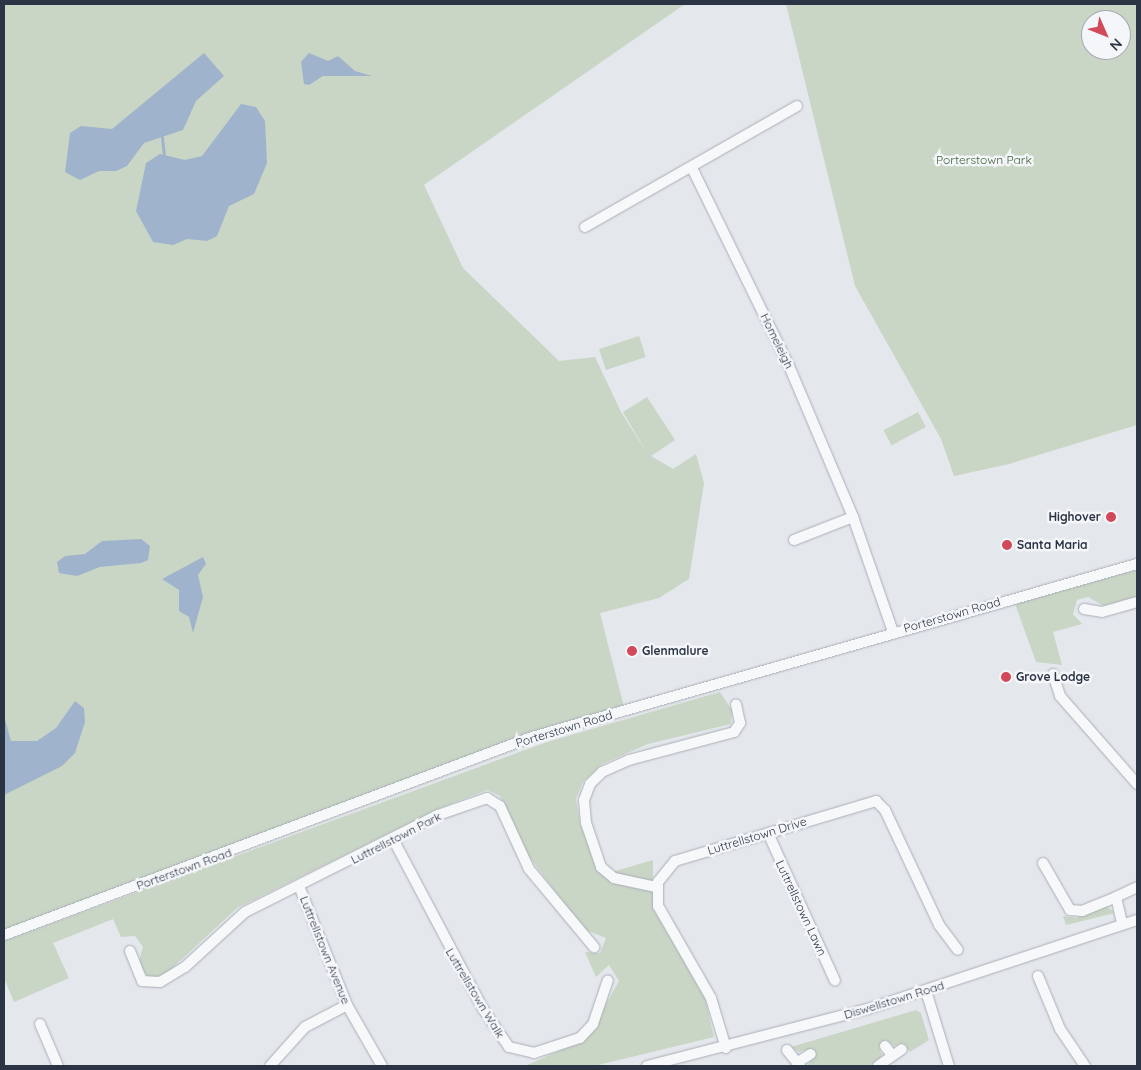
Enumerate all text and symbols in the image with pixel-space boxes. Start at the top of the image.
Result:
north arrow [1081,10,1131,60]
text: N [1106,35,1126,55]
park label: Porterstown Park [936,153,1032,167]
street label: Homeleigh [757,311,797,371]
place label: Highover [1048,510,1101,524]
marker: Highover [1105,511,1117,523]
place label: Santa Maria [1017,538,1088,552]
marker: Santa Maria [1001,539,1013,551]
street label: Porterstown Road [902,594,1002,636]
place label: Glenmalure [642,644,709,658]
marker: Glenmalure [626,645,638,657]
place label: Grove Lodge [1016,670,1090,684]
marker: Grove Lodge [1000,671,1012,683]
street label: Porterstown Road [514,707,614,751]
street label: Luttrellstown Park [348,809,444,867]
street label: Luttrellstown Drive [706,814,808,858]
street label: Porterstown Road [134,845,234,893]
street label: Luttrellstown Lawn [773,858,829,958]
street label: Luttrellstown Avenue [297,894,353,1006]
street label: Luttrellstown Walk [443,946,507,1040]
street label: Diswellstown Road [842,978,946,1022]

